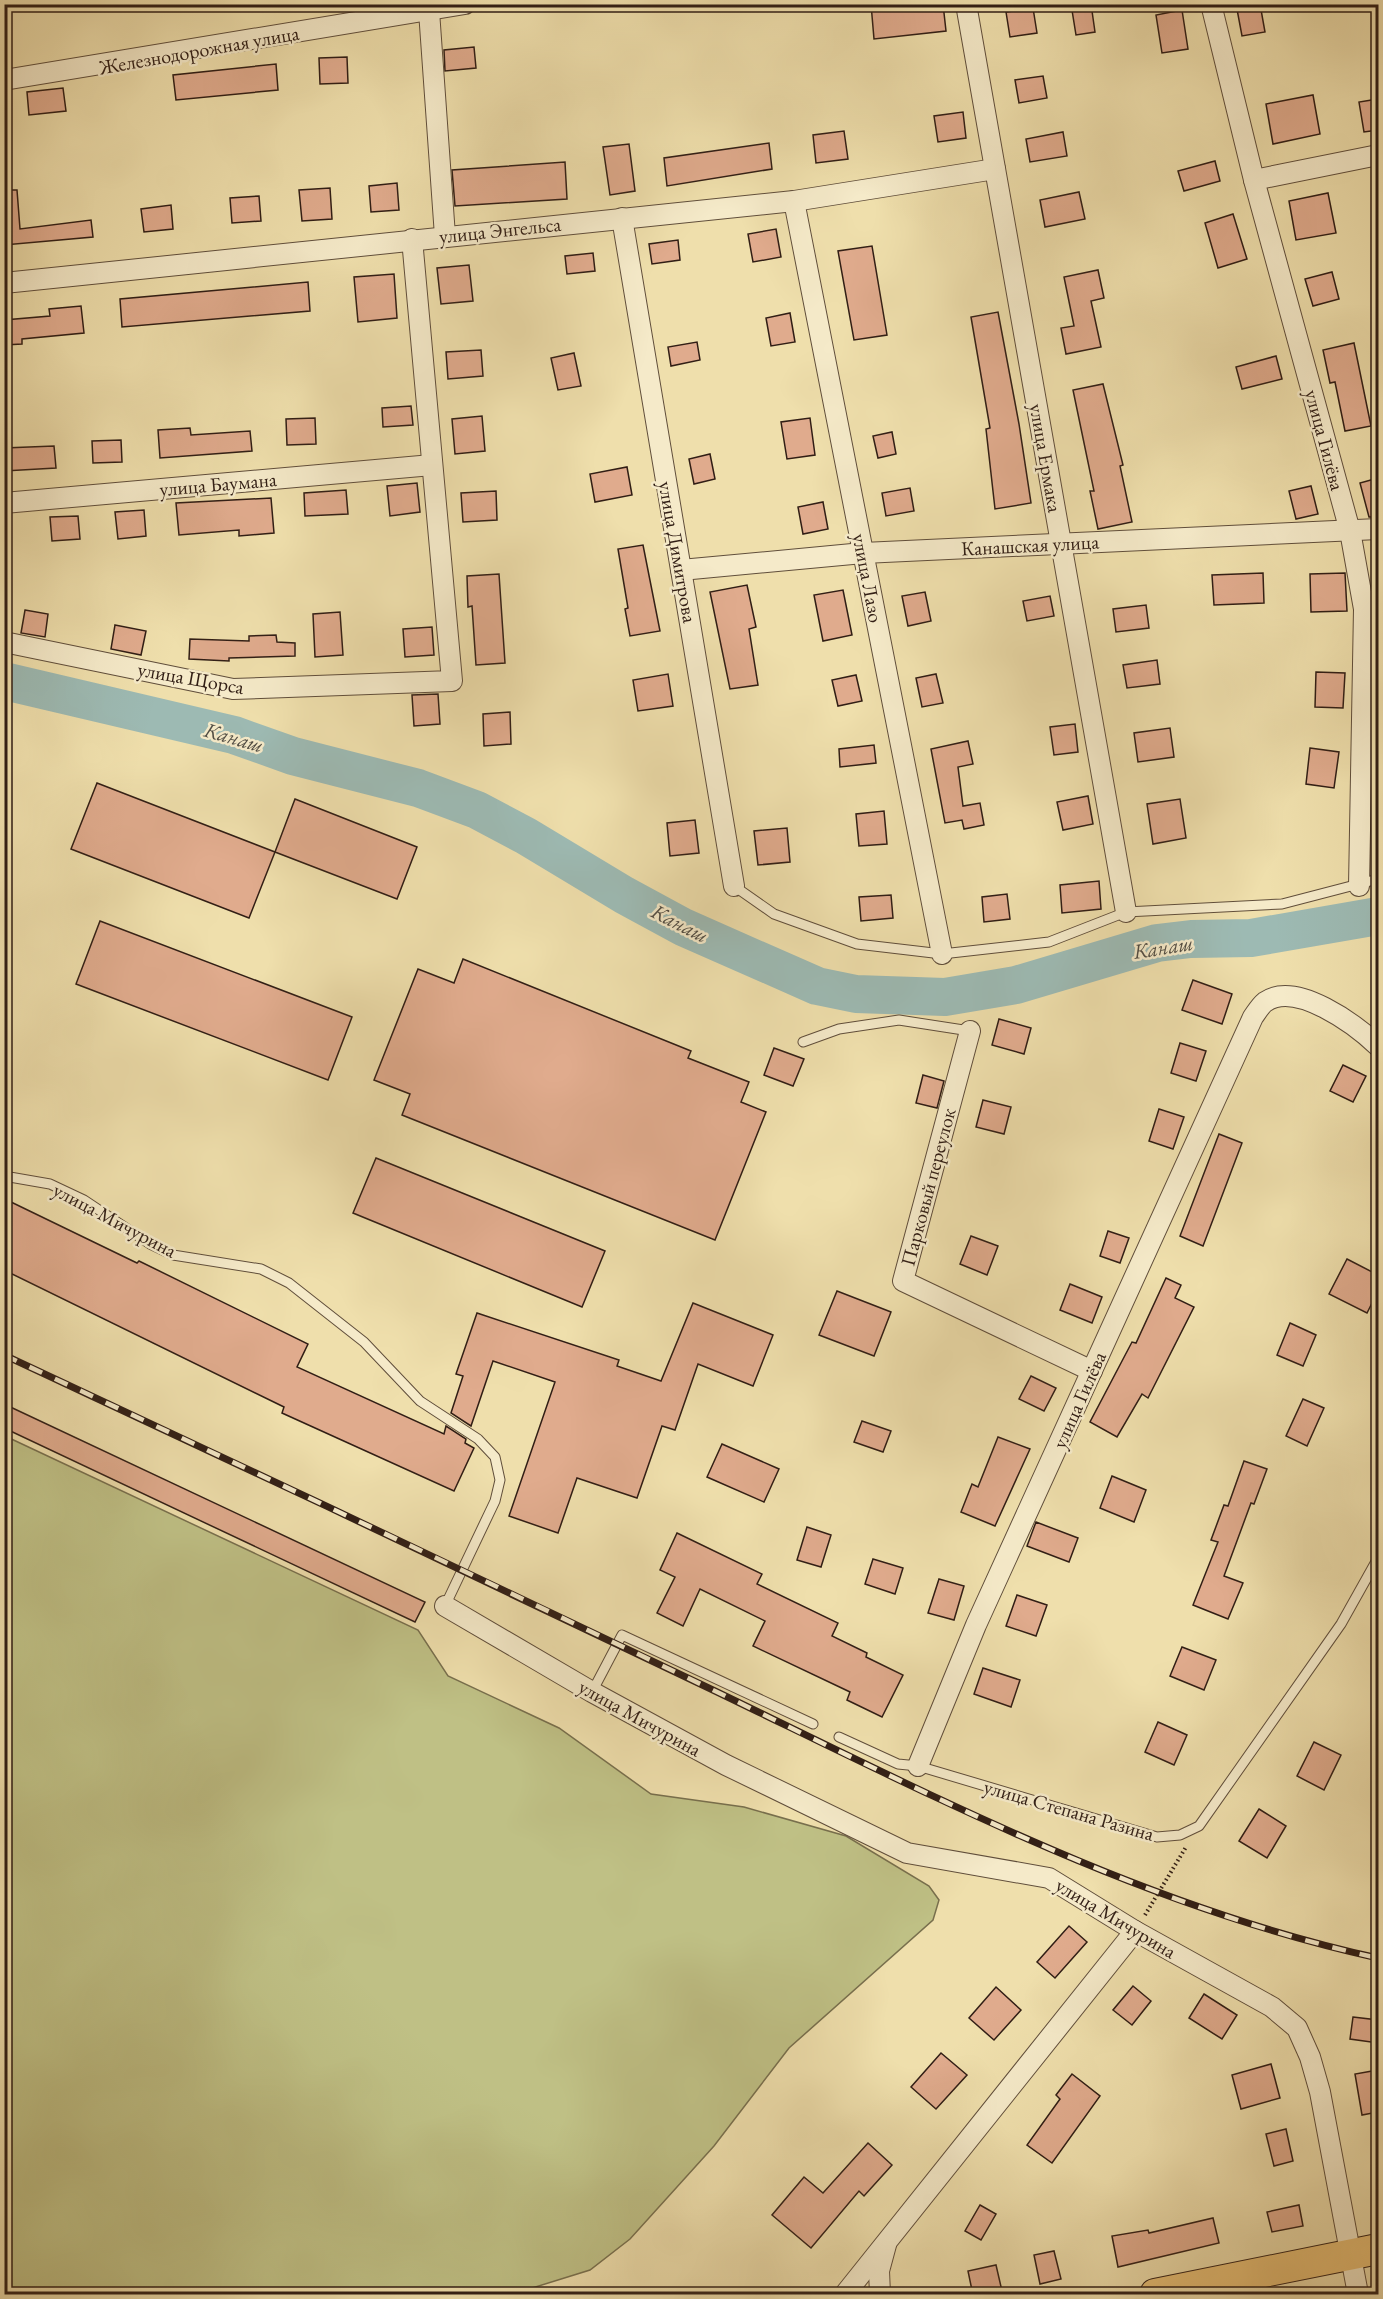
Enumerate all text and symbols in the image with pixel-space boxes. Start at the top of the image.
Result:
street label: Железнодорожная улица [96,20,301,81]
street label: улица Энгельса [438,211,562,249]
street label: улица Гилёва [1299,387,1351,493]
street label: улица Ермака [1024,402,1068,514]
street label: улица Баумана [158,466,278,502]
street label: улица Димитрова [653,479,703,625]
street label: Канашская улица [960,528,1100,562]
street label: улица Лазо [847,531,889,625]
street label: улица Щорса [136,656,246,700]
water label: Канаш [200,715,267,758]
water label: Канаш [646,897,713,949]
water label: Канаш [1130,929,1195,965]
street label: Парковый переулок [894,1105,962,1269]
street label: улица Мичурина [49,1177,181,1263]
street label: улица Гилёва [1046,1347,1112,1453]
street label: улица Мичурина [574,1674,706,1762]
street label: улица Степана Разина [981,1773,1157,1847]
street label: улица Мичурина [1051,1872,1181,1964]

